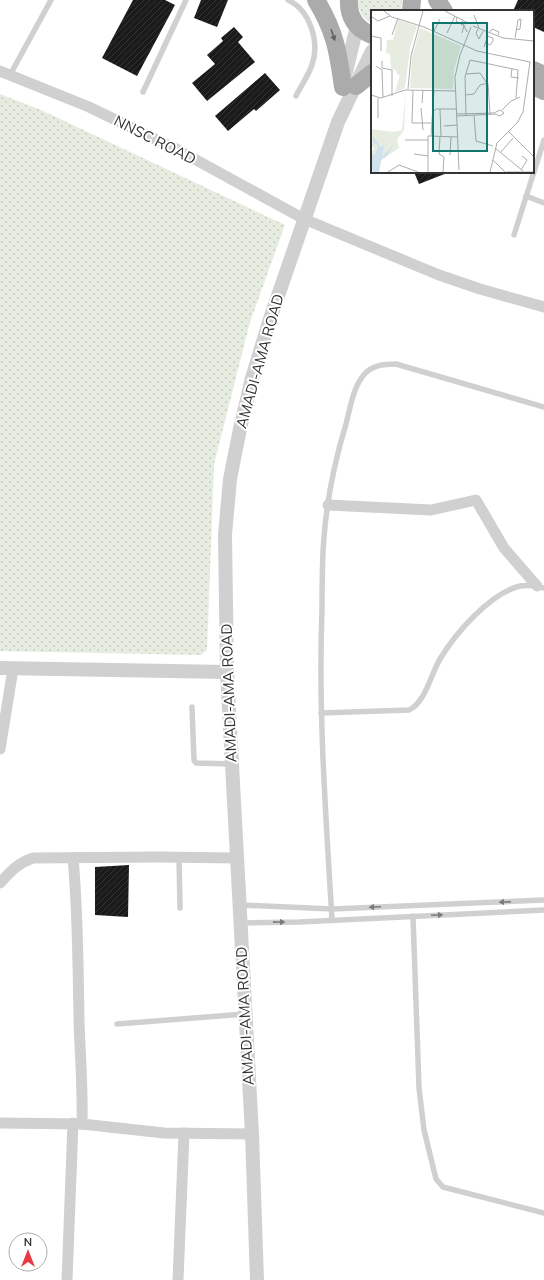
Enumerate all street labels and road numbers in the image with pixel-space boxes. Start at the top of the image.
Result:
street label: NNSC ROAD [111,111,200,168]
street label: AMADI-AMA ROAD [231,291,288,430]
street label: AMADI-AMA ROAD [217,623,240,763]
street label: AMADI-AMA ROAD [231,946,258,1086]

